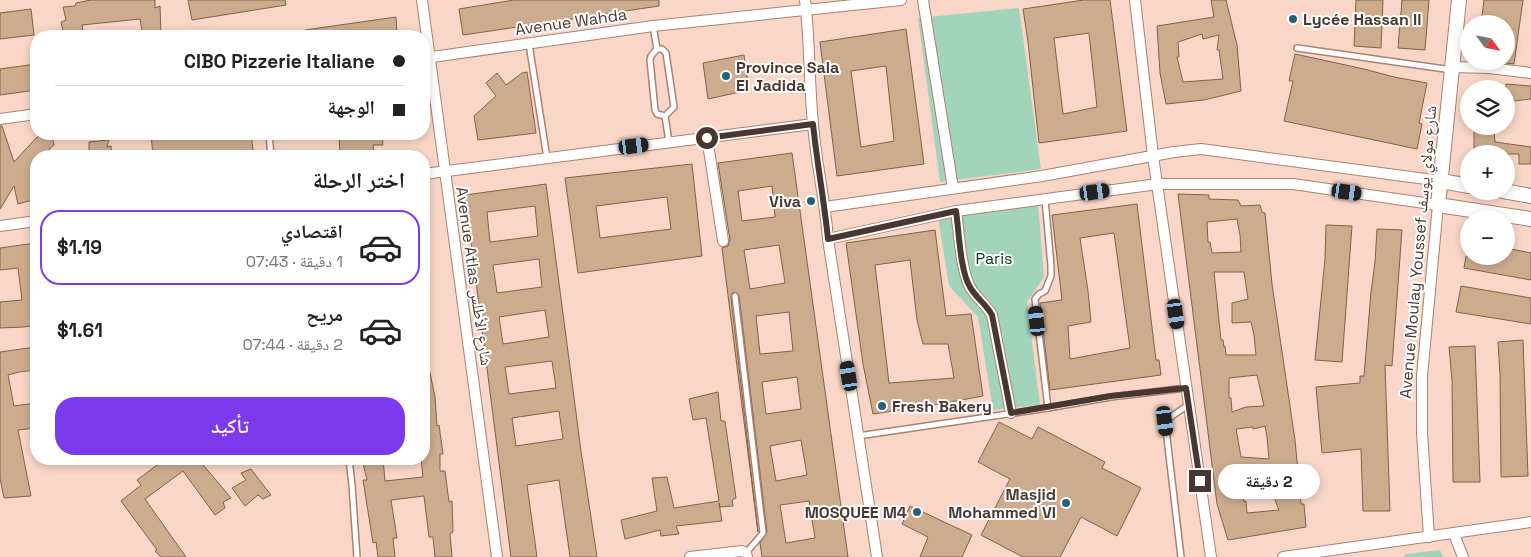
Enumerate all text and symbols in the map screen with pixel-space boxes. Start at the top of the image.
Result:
street label: Avenue Wahda [514,4,628,40]
place label: Lycée Hassan II [1303,9,1421,30]
marker: Lycée Hassan II [1287,13,1299,25]
north arrow [1460,15,1515,70]
map controls [1460,15,1515,265]
text: CIBO Pizzerie Italiane [184,49,375,74]
place label: Province Sala El Jadida [736,57,839,96]
marker: Province Sala El Jadida [720,70,732,82]
button: layers [1460,80,1515,135]
text: الوجهة [327,95,375,120]
street label: Avenue Moulay Youssef شارع مولاي يوسف [1395,105,1443,400]
route start [696,127,718,149]
car [618,137,649,155]
button: + [1460,145,1515,200]
text: اختر الرحلة [313,166,405,194]
car [1079,182,1110,202]
car [1331,182,1362,202]
street label: Avenue Atlas شارع الأطلس [451,185,497,367]
place label: Viva [769,191,801,212]
marker: Viva [805,195,817,207]
button: − [1460,210,1515,265]
text: اقتصادي [281,219,343,244]
icon: car [358,225,403,270]
text: $1.19 [57,235,102,260]
park label: Paris [975,248,1013,269]
text: 1 دقيقة · 07:43 [246,251,343,272]
car [1166,298,1185,330]
text: مريح [306,302,343,327]
car [1027,305,1046,337]
icon: car [358,308,403,353]
text: $1.61 [57,318,103,343]
text: 2 دقيقة · 07:44 [242,334,343,355]
car [839,360,858,392]
place label: Fresh Bakery [892,396,992,417]
button: تأكيد [55,397,405,455]
marker: Fresh Bakery [876,400,888,412]
car [1155,405,1174,437]
callout: 2 دقيقة [1218,464,1320,498]
route end [1189,470,1211,492]
text: 2 دقيقة [1246,471,1292,492]
place label: Masjid Mohammed VI [948,484,1056,523]
marker: Masjid Mohammed VI [1060,497,1072,509]
place label: MOSQUEE M4 [805,502,907,523]
marker: MOSQUEE M4 [911,506,923,518]

